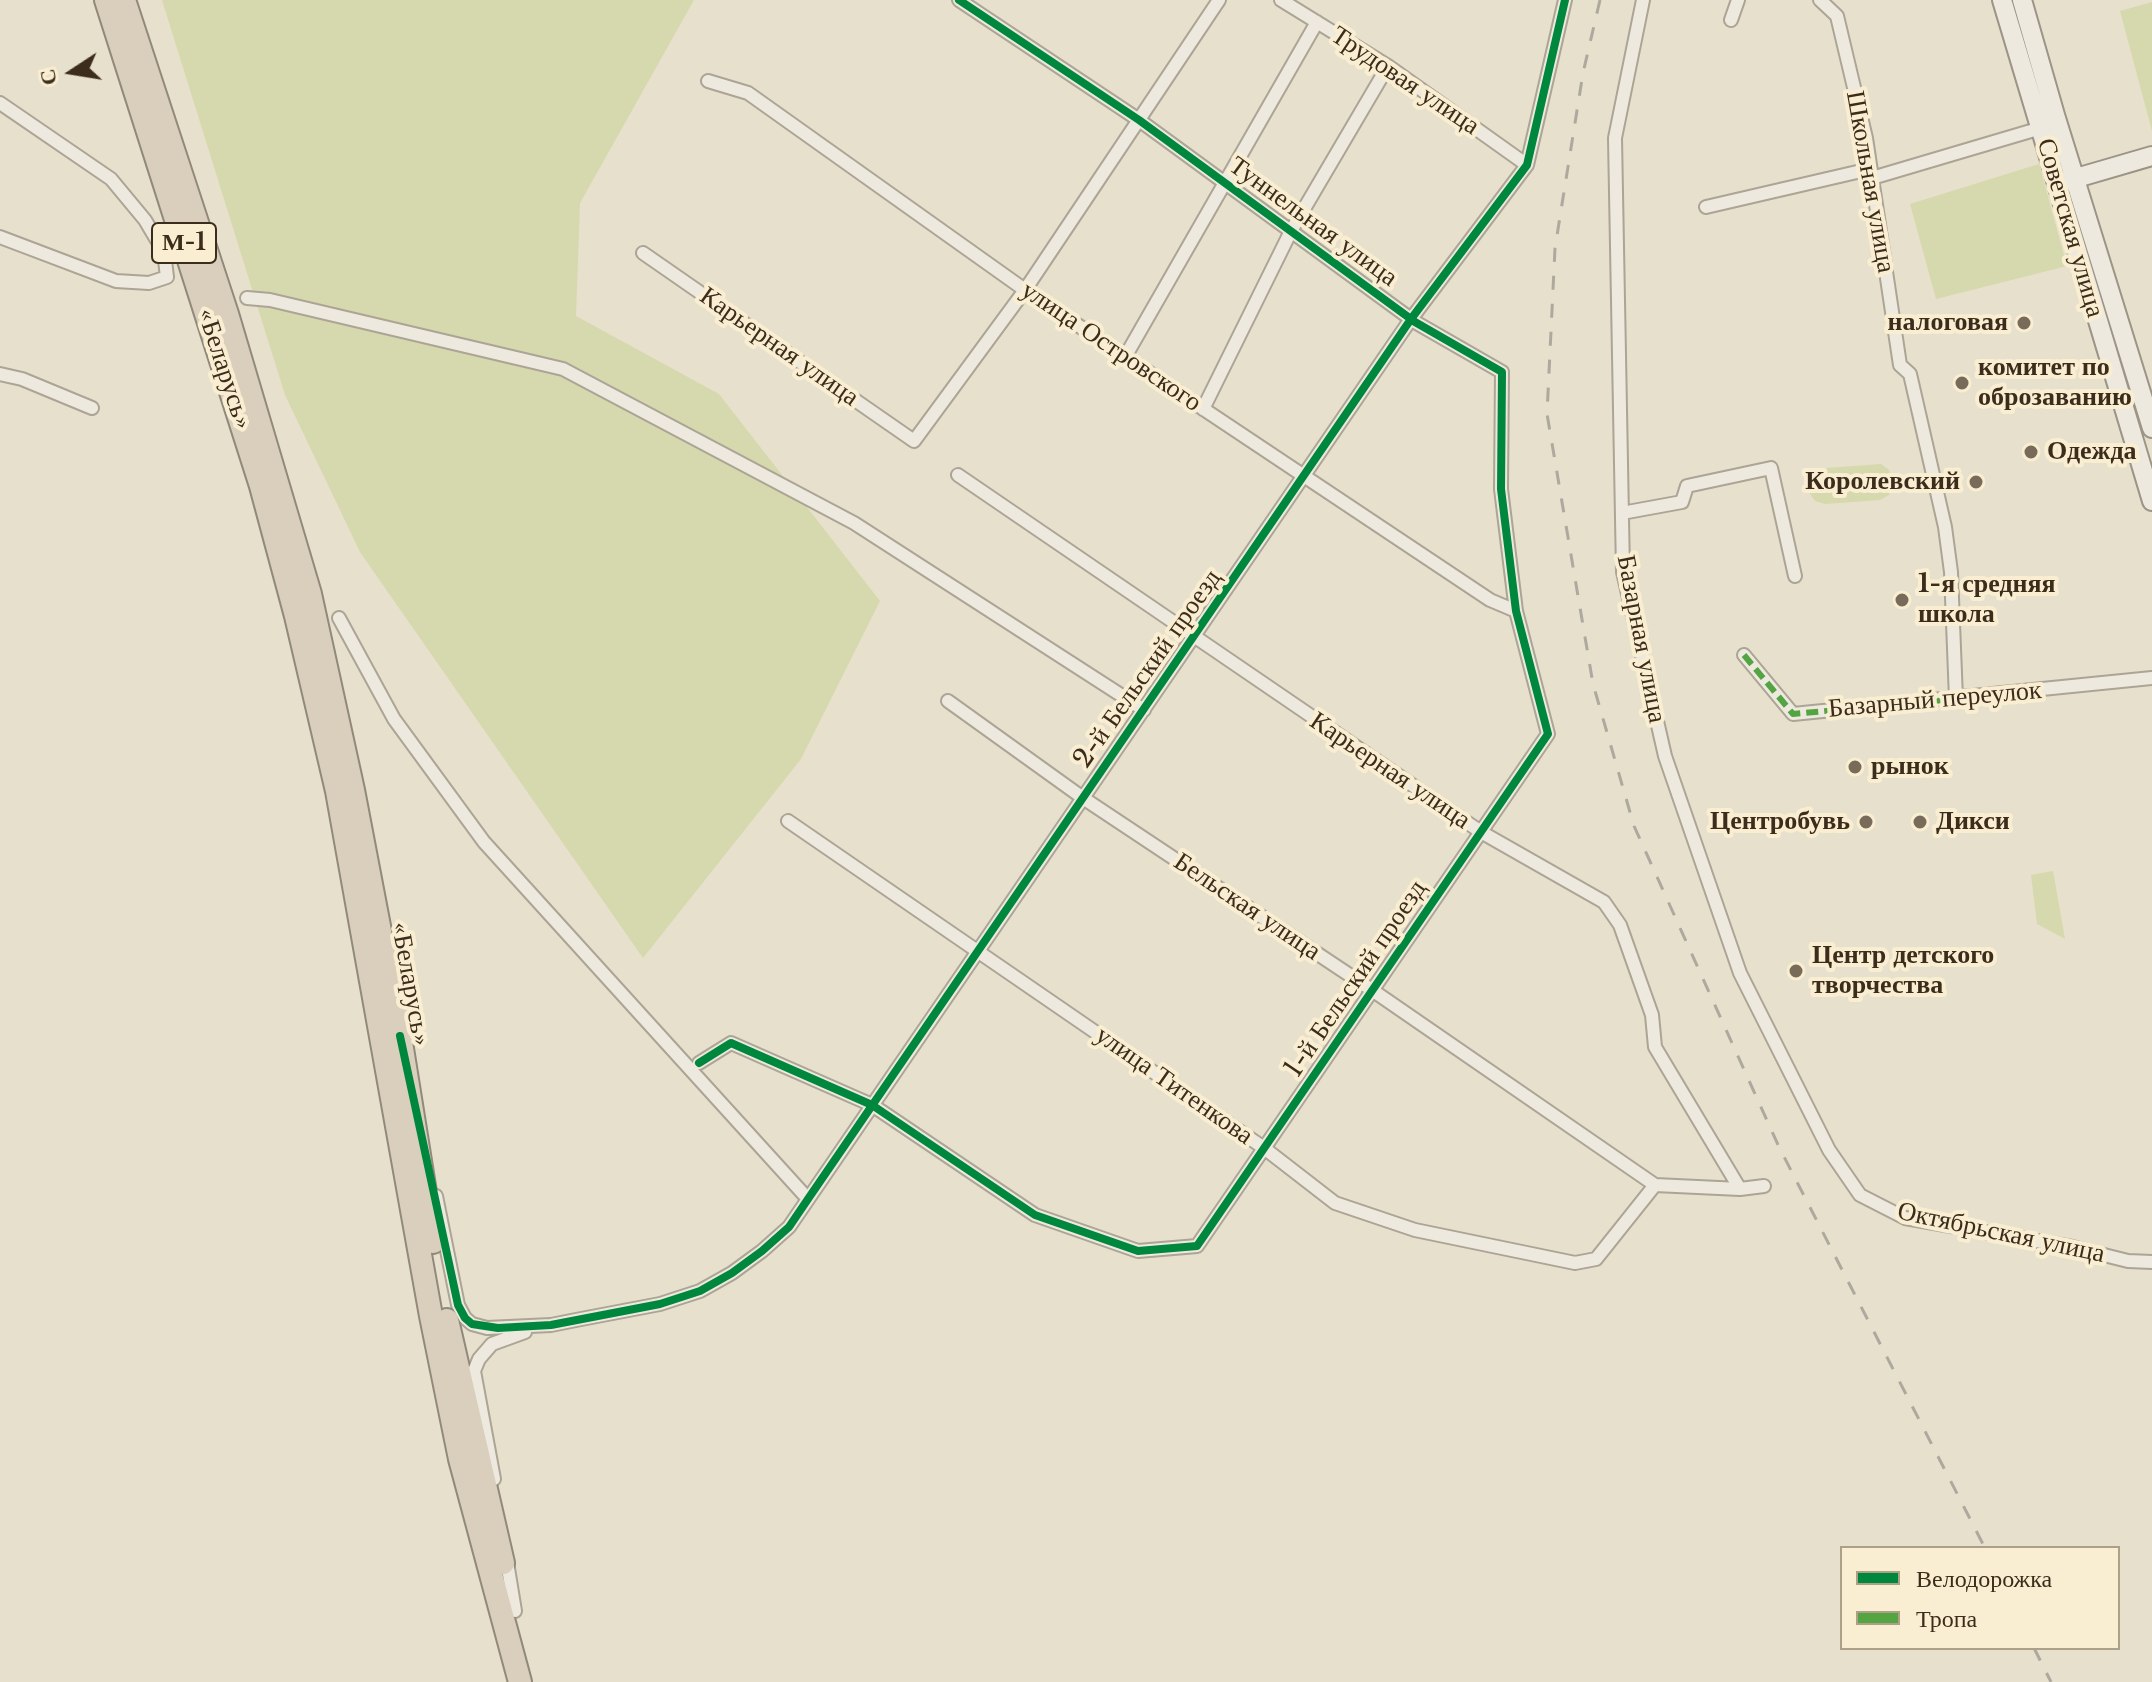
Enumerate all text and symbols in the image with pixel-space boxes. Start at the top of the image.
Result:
street label: Трудовая улица [1325,20,1485,142]
north arrow [32,32,112,112]
text: С [33,67,63,88]
street label: Школьная улица [1839,89,1901,275]
street label: Советская улица [2030,135,2110,321]
street label: Туннельная улица [1223,150,1403,294]
road number: М-1 [152,223,216,263]
street label: улица Островского [1015,275,1207,419]
street label: Карьерная улица [693,281,865,413]
street label: «Беларусь» [190,305,258,433]
place label: налоговая [1888,307,2008,339]
marker: налоговая [2015,314,2033,332]
place label: комитет по оброзаванию [1978,352,2132,414]
marker: комитет по оброзаванию [1953,374,1971,392]
place label: Одежда [2047,436,2137,468]
marker: Одежда [2022,443,2040,461]
place label: Королевский [1805,466,1960,498]
marker: Королевский [1967,473,1985,491]
street label: Базарная улица [1609,552,1673,726]
street label: 2-й Бельский проезд [1068,564,1228,774]
place label: 1-я средняя школа [1918,569,2056,630]
marker: 1-я средняя школа [1893,591,1911,609]
street label: Базарный переулок [1827,675,2043,725]
street label: Карьерная улица [1304,706,1476,836]
place label: рынок [1871,751,1949,783]
marker: рынок [1846,758,1864,776]
place label: Центробувь [1710,806,1850,838]
place label: Дикси [1936,806,2010,838]
marker: Центробувь [1857,813,1875,831]
marker: Дикси [1911,813,1929,831]
street label: Бельская улица [1168,846,1326,968]
street label: 1-й Бельский проезд [1279,875,1433,1083]
street label: «Беларусь» [384,920,436,1048]
place label: Центр детского творчества [1812,940,1994,1002]
marker: Центр детского творчества [1787,962,1805,980]
street label: улица Титенкова [1089,1020,1259,1152]
street label: Октябрьская улица [1895,1196,2107,1270]
legend [1840,1546,2120,1650]
text: Велодорожка [1916,1564,2052,1593]
text: Тропа [1916,1604,1977,1633]

